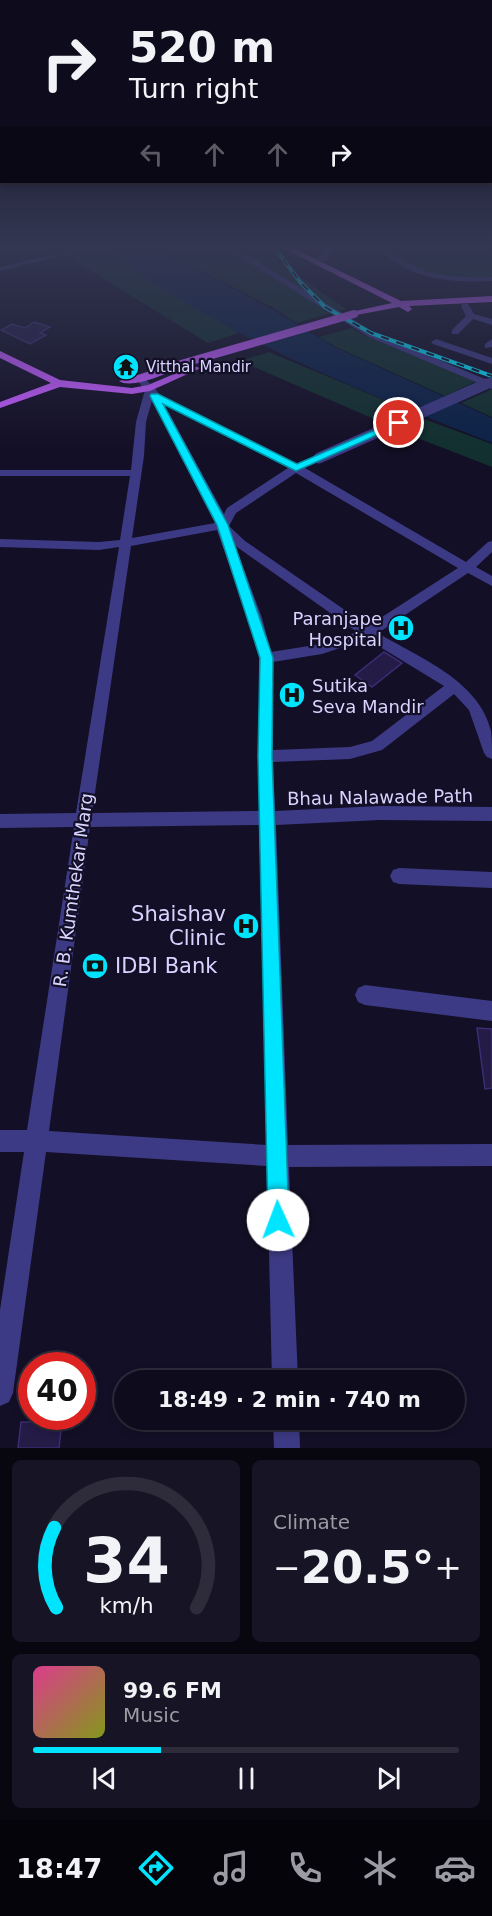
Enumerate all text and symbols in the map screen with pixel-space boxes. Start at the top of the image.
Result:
text: 520 m [129,23,275,72]
icon: right [30,24,108,102]
text: Turn right [129,73,258,104]
icon: left [135,138,168,171]
icon: ahead [198,138,231,171]
icon: ahead [261,138,294,171]
icon: right [324,138,357,171]
temple icon: Vitthal Mandir [111,352,141,382]
place label: Vitthal Mandir [146,358,252,376]
pin [373,397,424,448]
icon: arrive [382,406,415,439]
place label: Paranjape Hospital [293,608,382,650]
hospital icon: Paranjape Hospital [386,613,416,643]
place label: Sutika Seva Mandir [312,675,424,717]
hospital icon: Sutika Seva Mandir [277,680,307,710]
street label: Bhau Nalawade Path [287,785,473,809]
street label: R. B. Kumthekar Marg [49,792,97,988]
place label: Shaishav Clinic [131,902,226,950]
hospital icon: Shaishav Clinic [231,911,261,941]
bank icon: IDBI Bank [80,951,110,981]
place label: IDBI Bank [115,954,218,978]
position arrow [246,1188,310,1252]
speed limit sign: 40 [18,1352,96,1430]
text: 18:49 · 2 min · 740 m [158,1387,421,1412]
text: Climate [273,1510,350,1534]
text: 34 [83,1524,169,1597]
text: 20.5° [301,1541,434,1594]
text: − [273,1548,301,1587]
text: + [434,1548,462,1587]
text: km/h [99,1593,153,1618]
text: 99.6 FM [123,1678,222,1703]
text: Music [123,1703,180,1727]
icon: previous [88,1762,121,1795]
icon: pause [230,1762,263,1795]
icon: next [372,1762,405,1795]
icon: directions [135,1847,177,1889]
icon: music [210,1847,252,1889]
icon: phone [284,1847,326,1889]
icon: climate [359,1847,401,1889]
icon: car [434,1847,476,1889]
text: 18:47 [16,1853,102,1884]

